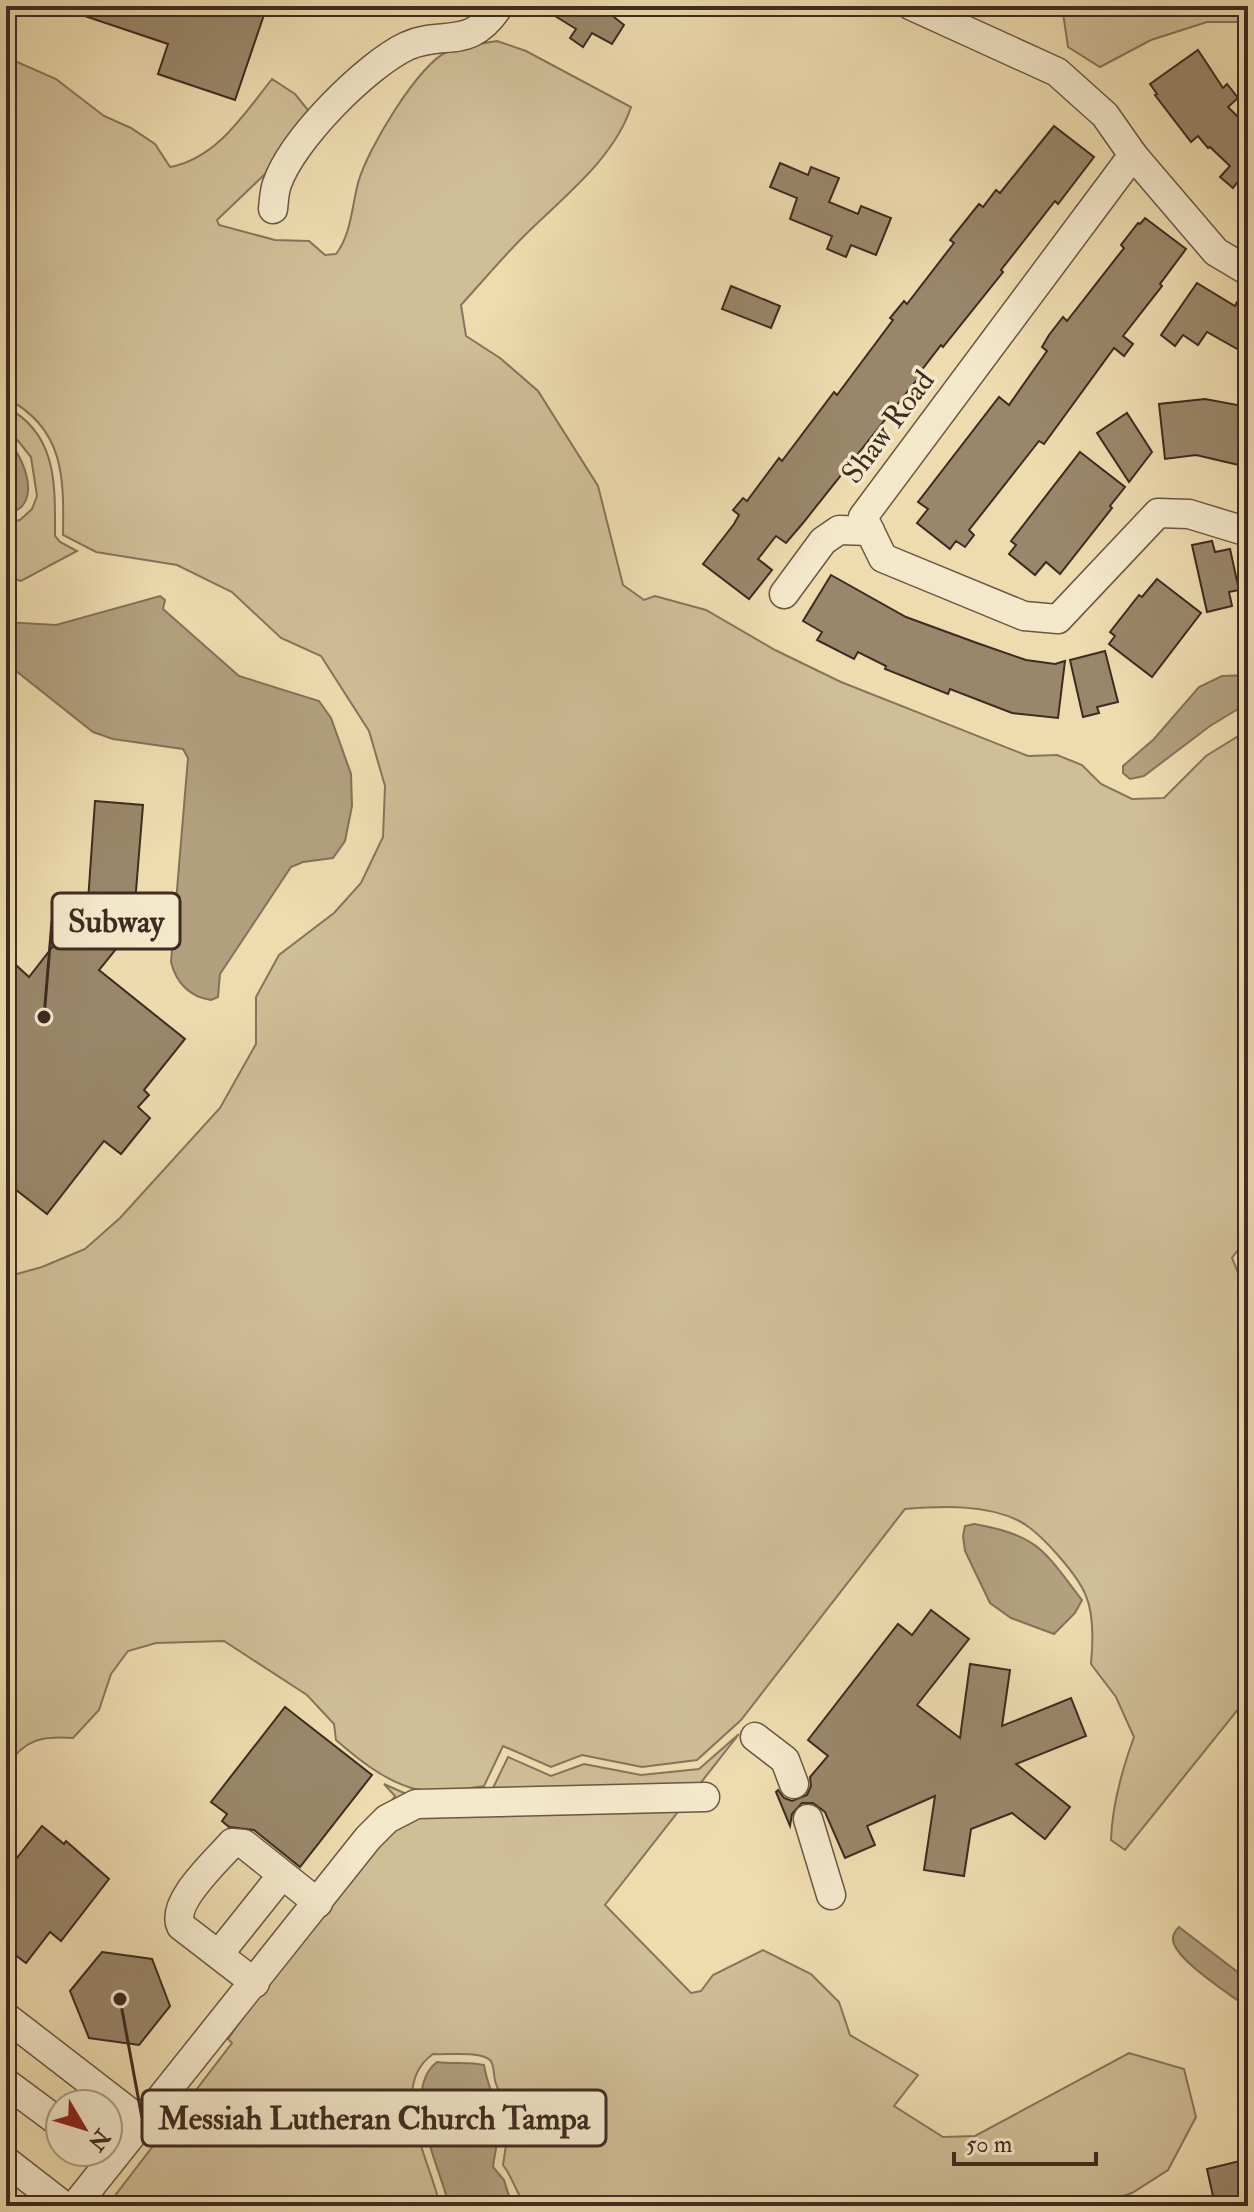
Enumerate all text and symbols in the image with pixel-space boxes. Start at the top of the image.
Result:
street label: Shaw Road [834,363,943,491]
callout: Subway [52,893,180,949]
text: Subway [68,902,165,942]
north arrow [44,2088,124,2168]
callout: Messiah Lutheran Church Tampa [142,2090,606,2146]
text: Messiah Lutheran Church Tampa [157,2099,591,2139]
scale bar [954,2116,1096,2166]
text: N [82,2123,117,2156]
text: 50 m [966,2129,1013,2160]

